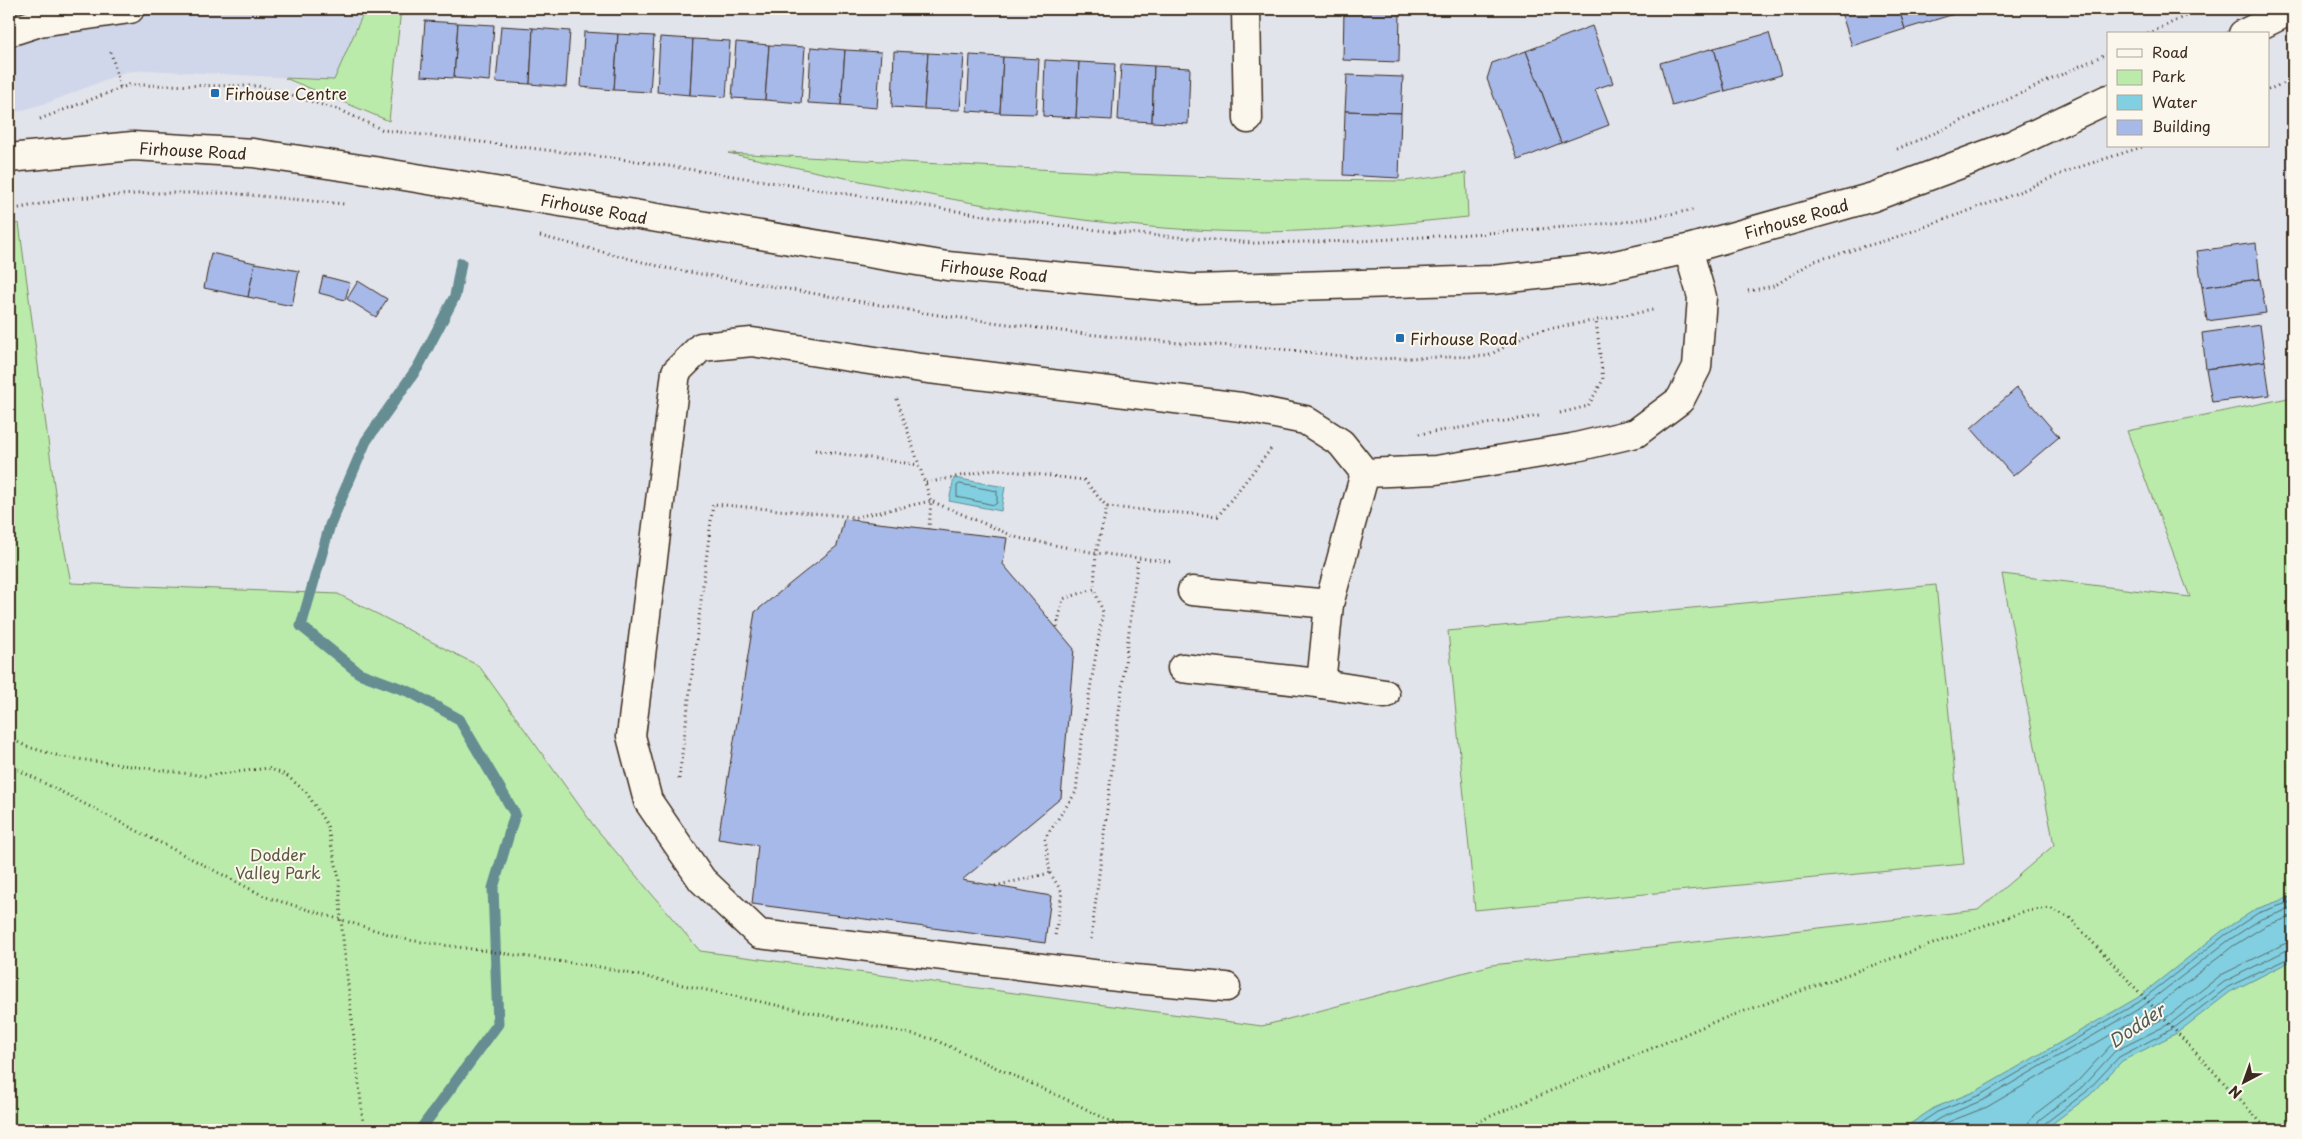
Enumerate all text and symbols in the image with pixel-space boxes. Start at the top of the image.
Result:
legend [2107,32,2270,148]
text: Road [2152,40,2188,63]
text: Park [2152,64,2186,87]
place label: Firhouse Centre [225,81,347,105]
marker: Firhouse Centre [209,87,221,99]
text: Water [2152,90,2197,113]
text: Building [2152,114,2211,137]
street label: Firhouse Road [139,135,247,165]
street label: Firhouse Road [539,187,649,229]
street label: Firhouse Road [1741,192,1851,244]
street label: Firhouse Road [939,252,1049,288]
place label: Firhouse Road [1410,326,1518,350]
marker: Firhouse Road [1394,332,1406,344]
park label: Dodder Valley Park [235,842,321,884]
water label: Dodder [2102,995,2172,1054]
north arrow [2220,1056,2270,1106]
text: N [2224,1081,2246,1104]

